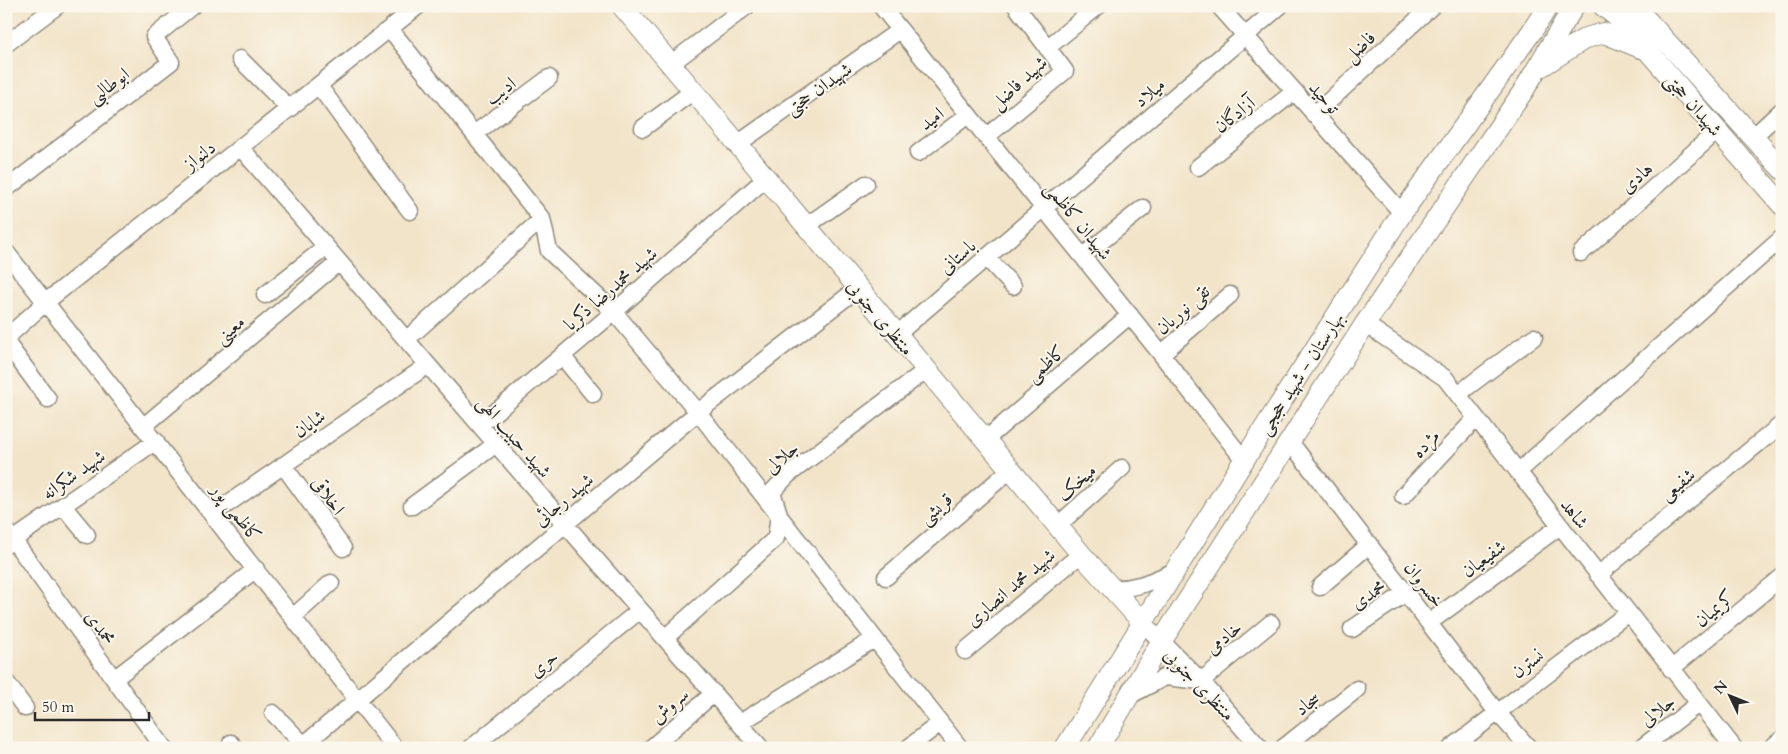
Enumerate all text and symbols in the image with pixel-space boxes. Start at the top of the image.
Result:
street label: فاضل [1338,25,1382,68]
street label: شهید فاضل [984,50,1053,116]
street label: شهیدان حجتی [780,56,857,121]
street label: ابوطالبی [82,61,136,112]
street label: شهیدان حجتی [1658,67,1728,142]
street label: ادیب [480,71,522,111]
street label: میلاد [1128,72,1171,114]
street label: توحید [1303,75,1346,120]
street label: آزادگان [1208,89,1262,139]
street label: امید [914,101,949,137]
street label: دلنواز [176,135,221,178]
street label: هادی [1615,156,1659,199]
street label: شهیدان کاظمی [1038,176,1118,265]
street label: باستانی [933,233,982,280]
street label: شهید محمدرضا ذکریا [558,241,663,337]
street label: منتظری جنوبی [840,274,920,362]
street label: تقی نوریان [1150,278,1216,341]
street label: بهارستان - شهید حججی [1251,307,1350,440]
street label: معینی [209,309,251,350]
street label: کاظمی [1020,339,1071,388]
street label: شهید حبیب الهی [471,390,557,484]
street label: شایان [288,403,331,444]
street label: مژده [1406,423,1446,464]
street label: جلالی [759,435,805,480]
street label: شهید شکرانه [37,443,111,506]
street label: میخک [1051,458,1102,508]
street label: شفیعی [1654,462,1701,507]
street label: شهید رجائی [528,467,599,533]
street label: اخلاقی [305,471,351,520]
street label: کاظمی پور [204,476,267,548]
street label: قریشی [913,487,958,531]
street label: شاهد [1554,493,1595,534]
street label: شفیعیان [1456,534,1511,584]
street label: شهید محمد انصاری [960,543,1061,633]
street label: خسروان [1398,556,1451,613]
street label: محمدی [1346,574,1391,616]
street label: کریمیان [1689,584,1741,633]
street label: محمدی [79,605,122,651]
street label: خادمی [1200,615,1248,661]
street label: منتظری جنوبی [1157,642,1241,728]
street label: نسترن [1506,643,1549,685]
street label: حری [523,644,564,684]
north arrow [1706,672,1756,722]
text: N [1710,677,1732,698]
street label: سروش [645,682,695,730]
street label: سجاد [1289,685,1326,722]
scale bar [35,689,149,721]
street label: جلالی [1635,689,1681,733]
text: 50 m [42,697,74,717]

